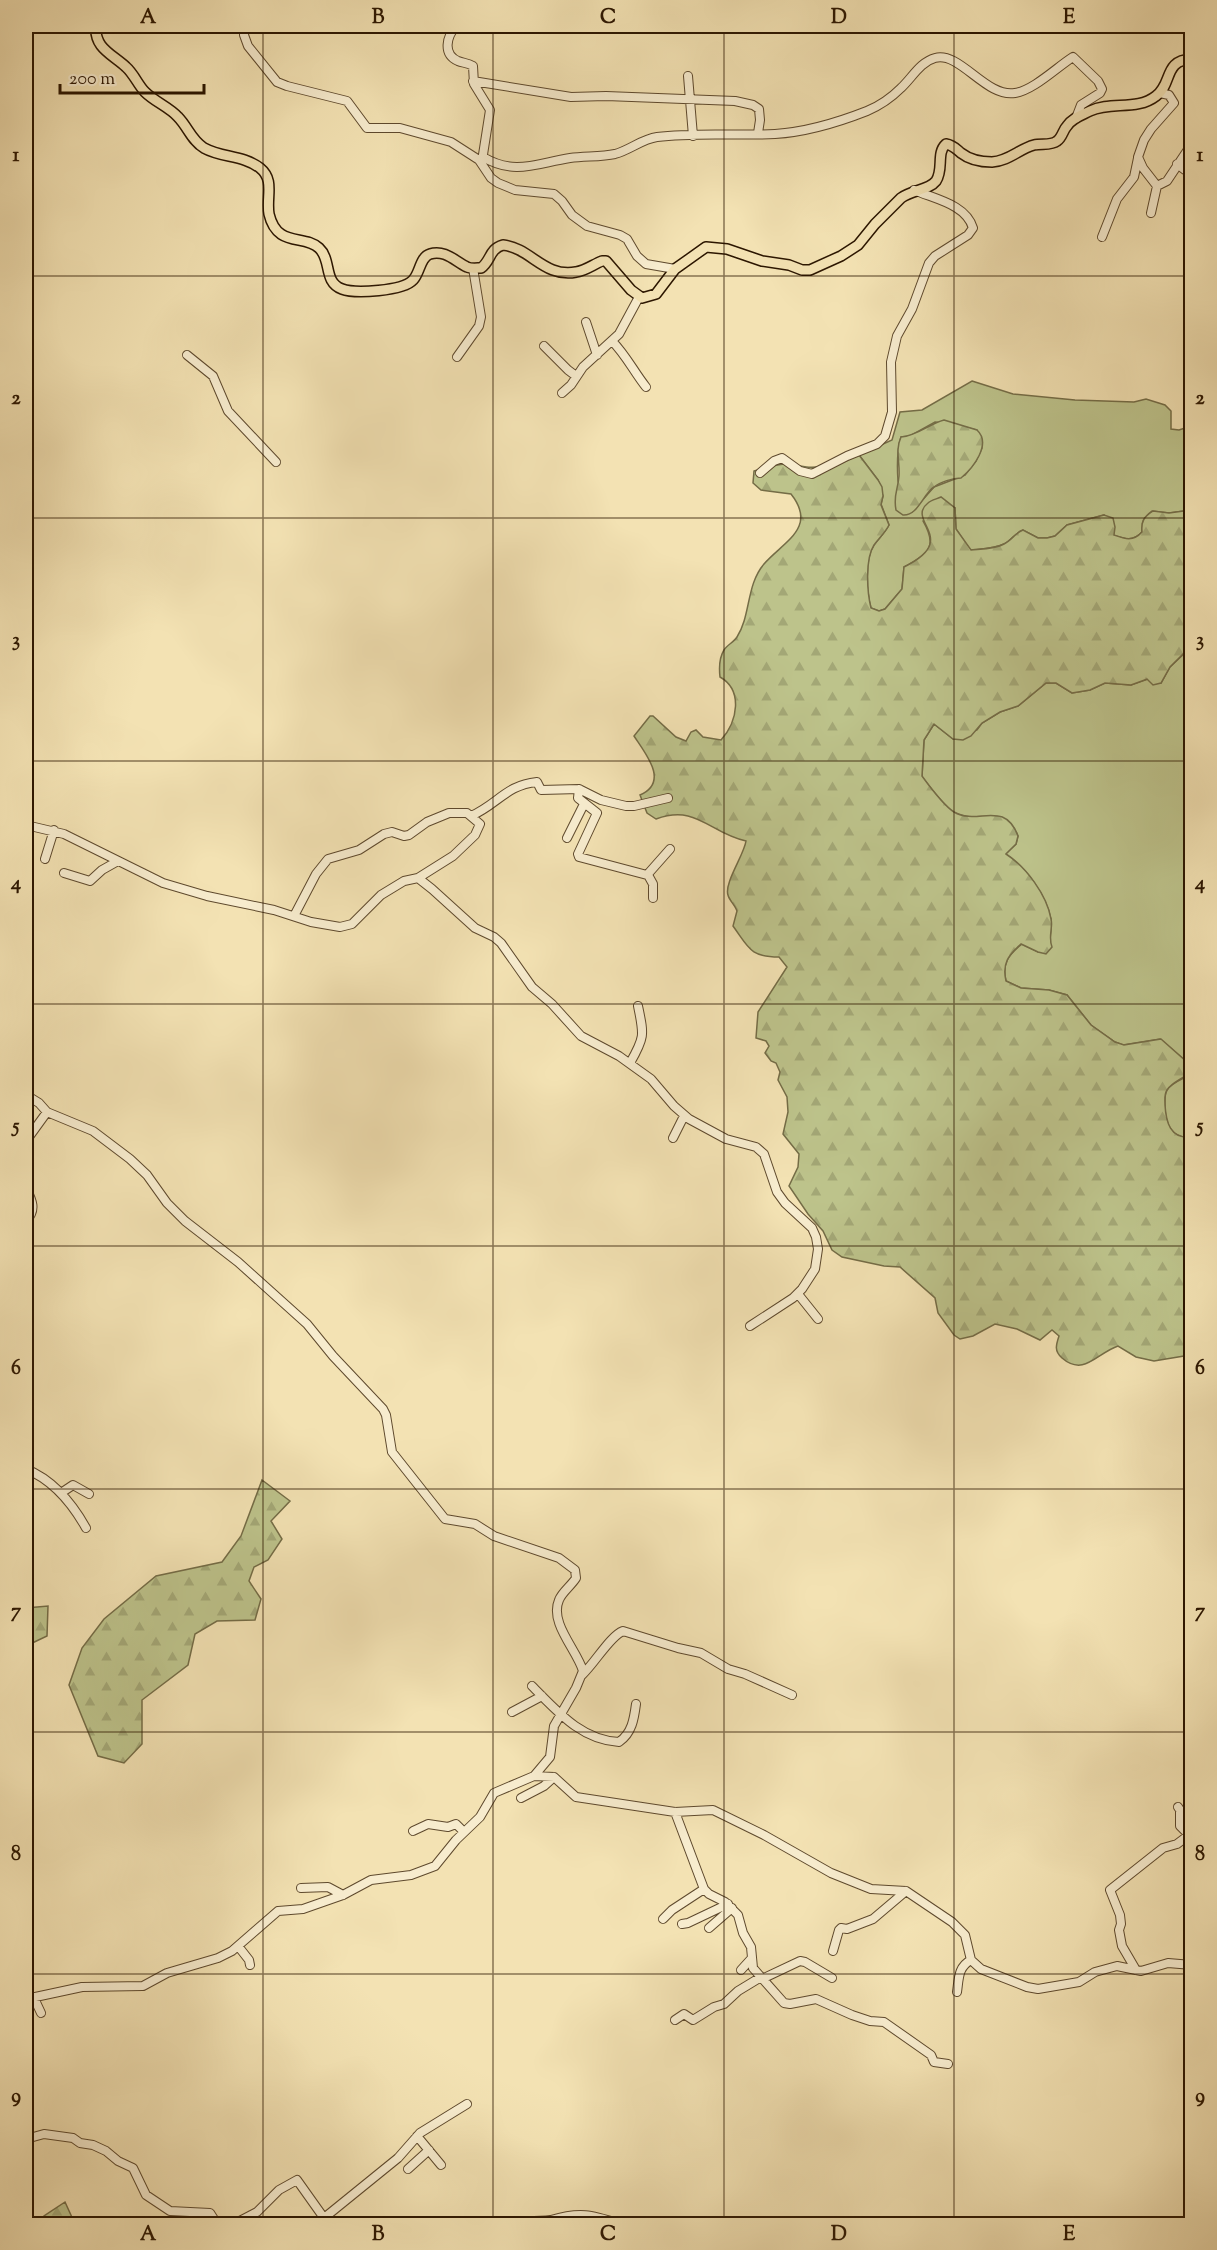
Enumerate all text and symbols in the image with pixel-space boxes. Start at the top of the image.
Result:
text: A [140,4,157,33]
text: B [372,4,385,33]
text: C [600,4,616,33]
text: D [831,4,847,33]
text: E [1063,4,1076,33]
scale bar [60,57,204,95]
text: 200 m [69,67,115,93]
text: 1 [13,142,20,171]
text: 1 [1197,142,1204,171]
text: 2 [11,385,21,414]
text: 2 [1195,385,1205,414]
text: 3 [12,627,20,656]
text: 3 [1196,627,1204,656]
text: 4 [10,870,21,899]
text: 4 [1194,870,1205,899]
text: 5 [11,1113,20,1142]
text: 5 [1195,1113,1204,1142]
text: 6 [11,1355,21,1384]
text: 6 [1195,1355,1205,1384]
text: 7 [11,1598,22,1627]
text: 7 [1195,1598,1206,1627]
text: 8 [11,1841,21,1870]
text: 8 [1195,1841,1205,1870]
text: 9 [11,2083,21,2112]
text: 9 [1195,2083,1205,2112]
text: A [140,2221,157,2250]
text: B [372,2221,385,2250]
text: C [600,2221,616,2250]
text: D [831,2221,847,2250]
text: E [1063,2221,1076,2250]

